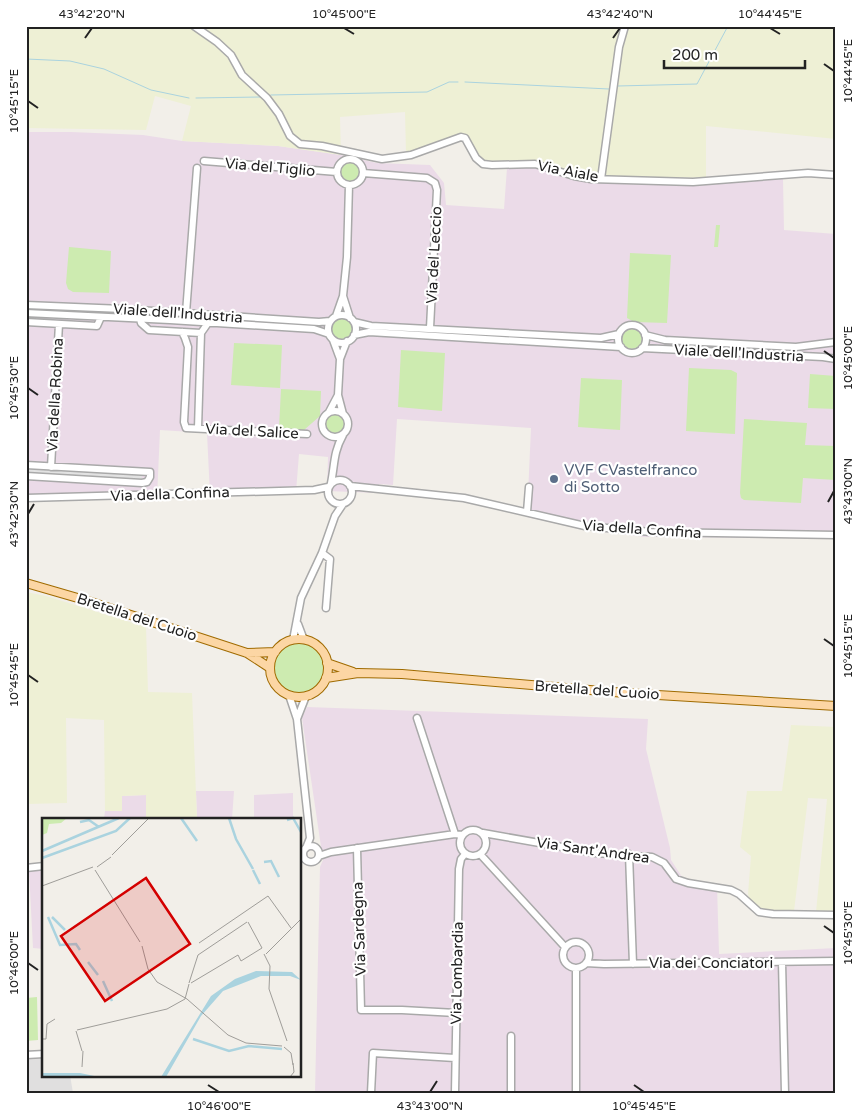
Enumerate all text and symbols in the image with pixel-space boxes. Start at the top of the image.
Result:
text: 43°42'20"N [59,7,125,21]
text: 10°45'00"E [312,7,377,21]
text: 43°42'40"N [587,7,653,21]
text: 10°44'45"E [738,7,803,21]
scale bar [664,38,806,70]
text: 10°44'45"E [841,38,855,103]
text: 200 m [672,46,718,64]
text: 10°45'15"E [7,68,21,133]
street label: Via del Tiglio [224,154,316,180]
street label: Via Aiale [536,156,600,186]
street label: Via del Leccio [422,206,446,304]
street label: Viale dell'Industria [113,299,243,327]
text: 10°45'00"E [841,325,855,390]
street label: Via della Robina [43,337,67,453]
street label: Viale dell'Industria [674,341,804,365]
text: 10°45'30"E [7,355,21,420]
street label: Via del Salice [205,420,299,442]
text: 43°43'00"N [841,458,855,524]
place label: VVF CVastelfranco di Sotto [564,461,697,496]
marker: VVF CVastelfranco di Sotto [548,473,560,485]
text: 43°42'30"N [7,481,21,547]
street label: Via della Confina [110,483,230,505]
street label: Via della Confina [582,516,702,542]
street label: Bretella del Cuoio [75,589,199,645]
text: 10°45'15"E [841,613,855,678]
text: 10°45'45"E [7,642,21,707]
street label: Bretella del Cuoio [534,677,660,703]
inset map [42,818,301,1076]
street label: Via Sant'Andrea [535,833,651,867]
street label: Via Sardegna [348,881,370,977]
text: 10°45'30"E [841,900,855,965]
street label: Via Lombardia [447,921,467,1025]
text: 10°46'00"E [7,930,21,995]
street label: Via dei Conciatori [649,954,773,972]
text: 10°46'00"E [187,1099,252,1113]
text: 43°43'00"N [397,1099,463,1113]
text: 10°45'45"E [612,1099,677,1113]

